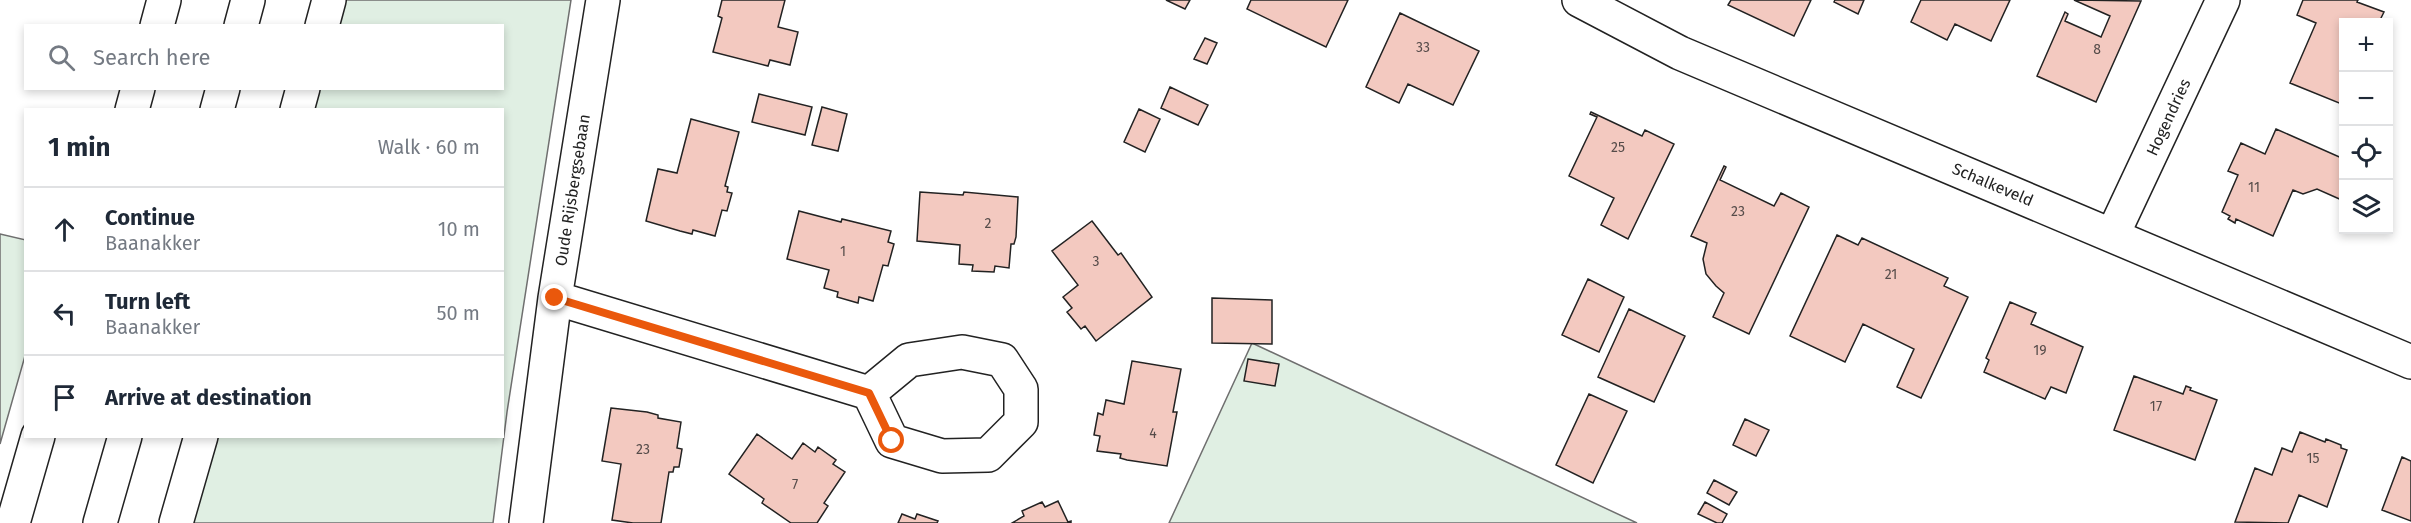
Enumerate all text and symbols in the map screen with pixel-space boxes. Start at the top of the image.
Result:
map controls [2339,18,2393,234]
button: + [2339,18,2393,72]
search box [24,24,504,90]
house number: 33 [1416,39,1430,56]
icon: search [45,41,78,74]
house number: 8 [2093,41,2101,58]
text: Search here [93,44,211,71]
button: − [2339,72,2393,126]
street label: Hogendries [2142,76,2195,159]
street label: Oude Rijsbergsebaan [551,113,594,267]
button: locate [2339,126,2393,180]
text: 1 min [48,132,111,163]
text: Walk · 60 m [378,135,480,159]
house number: 25 [1611,139,1625,156]
street label: Schalkeveld [1949,159,2036,210]
house number: 11 [2248,179,2260,196]
button: layers [2339,180,2393,234]
house number: 23 [1731,203,1745,220]
text: Continue [105,204,195,231]
icon: ahead [48,213,81,246]
house number: 2 [985,215,992,232]
text: 10 m [438,217,480,241]
text: Baanakker [105,231,200,255]
house number: 1 [840,243,846,260]
house number: 3 [1093,253,1100,270]
house number: 21 [1885,266,1897,283]
route end [541,284,567,310]
text: Turn left [105,288,190,315]
icon: left [48,297,81,330]
text: 50 m [436,301,480,325]
text: Baanakker [105,315,200,339]
house number: 19 [2033,342,2047,359]
icon: arrive [48,381,81,414]
text: Arrive at destination [105,384,312,411]
house number: 17 [2150,398,2162,415]
house number: 4 [1149,425,1157,442]
route start [878,427,904,453]
house number: 23 [636,441,650,458]
house number: 15 [2306,450,2320,467]
house number: 7 [792,476,798,493]

